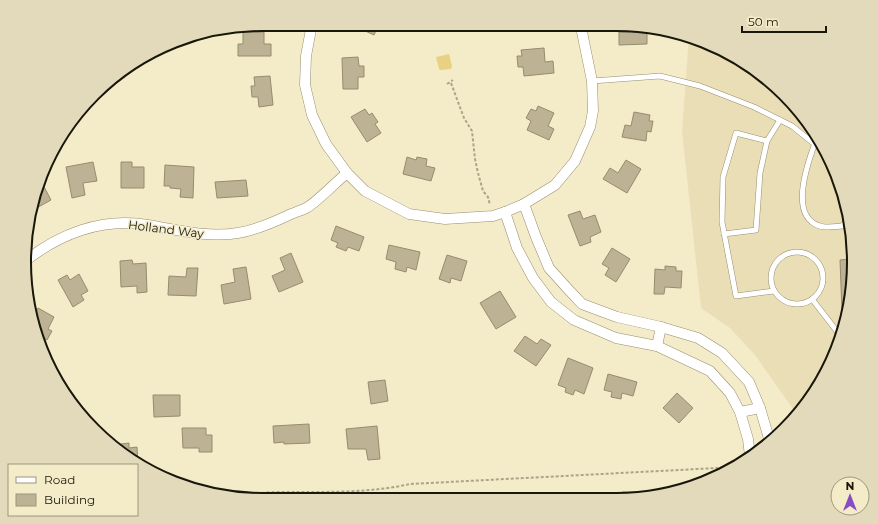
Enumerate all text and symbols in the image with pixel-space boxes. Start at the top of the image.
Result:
scale bar [742,8,826,34]
text: 50 m [748,14,779,29]
street label: Holland Way [127,217,205,241]
legend [8,464,138,516]
text: Road [44,472,75,487]
north arrow [830,476,870,516]
text: N [846,479,854,493]
text: Building [44,492,95,507]

